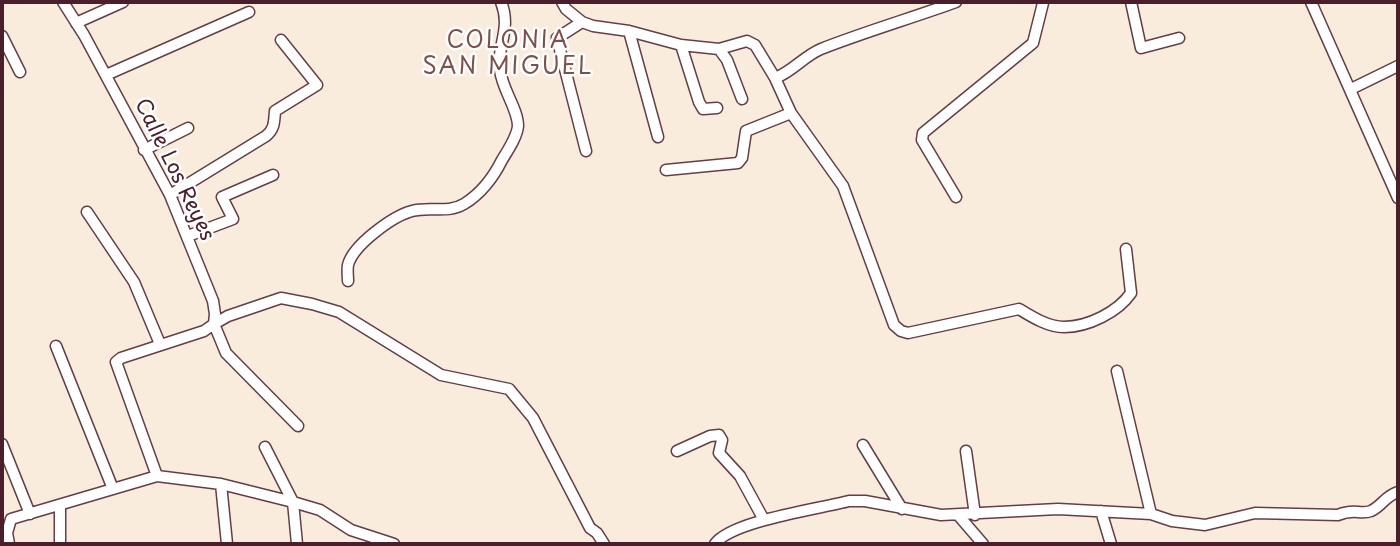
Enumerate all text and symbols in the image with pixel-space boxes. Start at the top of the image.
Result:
district label: COLONIA SAN MIGUEL [425,28,591,82]
street label: Calle Los Reyes [129,95,219,245]

